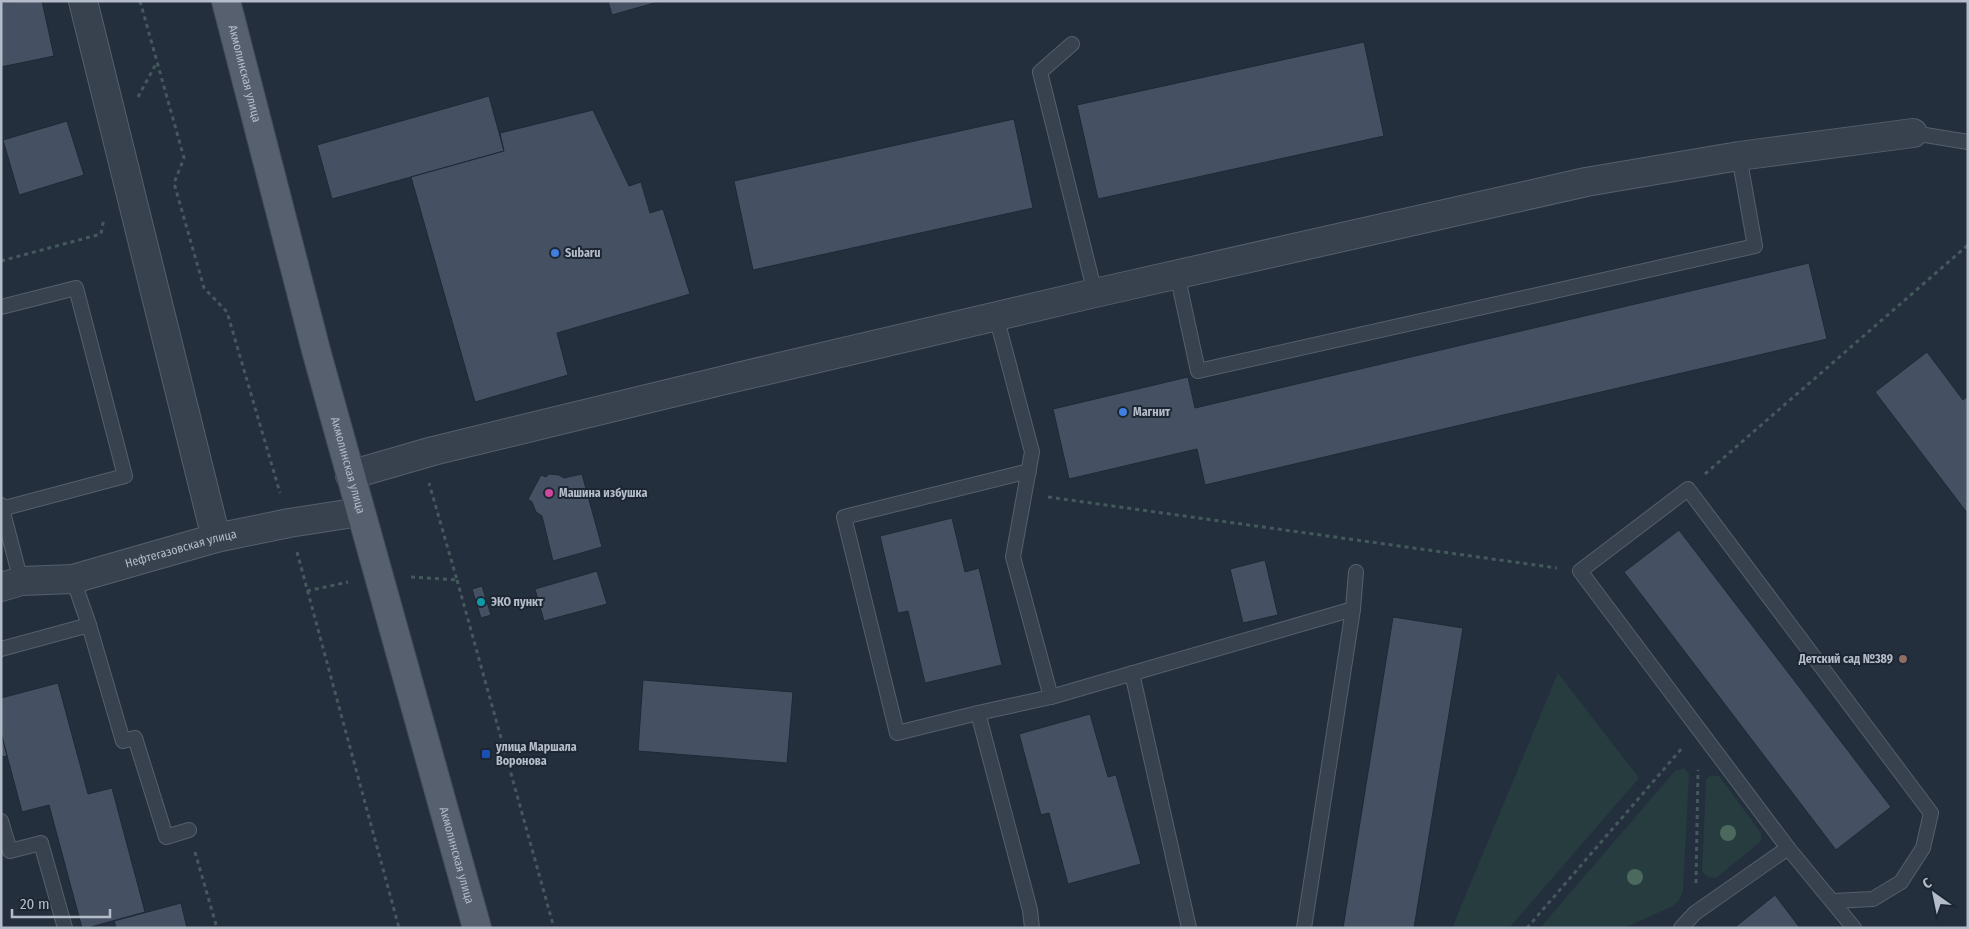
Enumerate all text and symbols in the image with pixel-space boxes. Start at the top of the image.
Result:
street label: Акмолинская улица [225,24,264,124]
place label: Subaru [565,246,600,260]
marker: Subaru [549,247,561,259]
place label: Магнит [1133,405,1171,419]
marker: Магнит [1117,406,1129,418]
street label: Акмолинская улица [328,415,368,515]
place label: Машина избушка [559,486,647,500]
marker: Машина избушка [543,487,555,499]
street label: Нефтегазовская улица [123,527,238,571]
place label: ЭКО пункт [491,595,544,609]
marker: ЭКО пункт [475,596,487,608]
place label: Детский сад №389 [1798,652,1893,666]
marker: Детский сад №389 [1897,653,1909,665]
place label: улица Маршала Воронова [495,740,577,768]
marker: улица Маршала Воронова [480,748,492,760]
street label: Акмолинская улица [437,805,477,905]
north arrow [1909,869,1959,919]
text: С [1919,874,1935,893]
scale bar [12,886,110,918]
text: 20 m [20,895,50,913]

